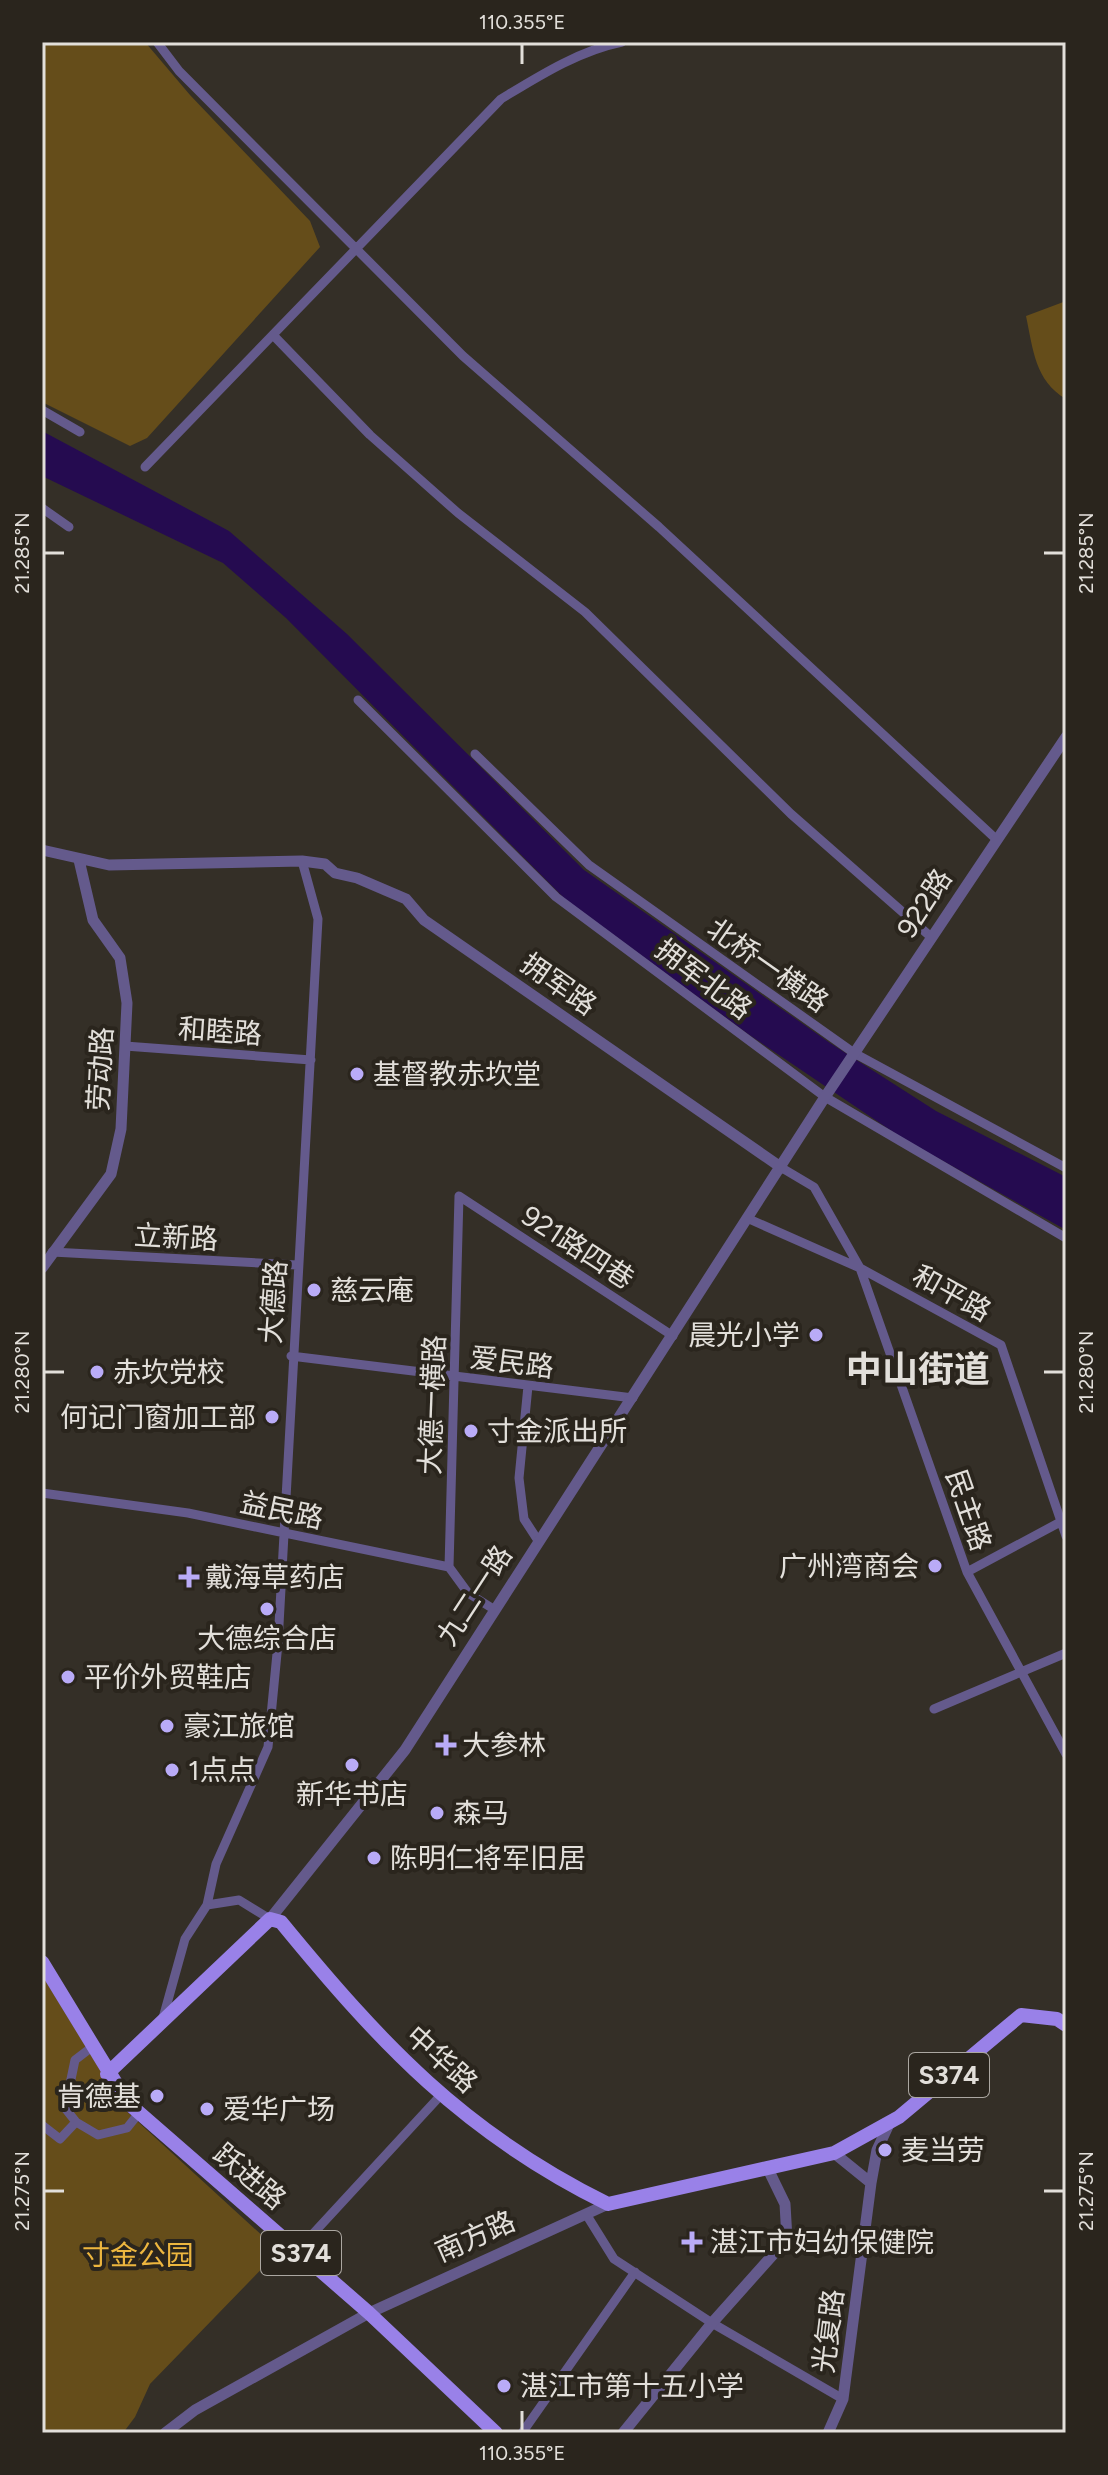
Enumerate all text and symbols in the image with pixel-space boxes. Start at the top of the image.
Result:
text: 110.355°E [479,10,565,34]
text: 21.285°N [10,512,34,594]
text: 21.285°N [1074,512,1098,594]
street label: 922路 [889,862,959,944]
street label: 北桥一横路 [701,911,835,1019]
street label: 拥军北路 [649,932,759,1026]
street label: 拥军路 [515,946,603,1022]
street label: 和睦路 [177,1011,263,1051]
street label: 劳动路 [81,1026,119,1112]
place label: 基督教赤坎堂 [373,1057,541,1091]
marker: 基督教赤坎堂 [348,1065,366,1083]
street label: 921路四巷 [515,1198,641,1296]
street label: 立新路 [133,1218,219,1256]
street label: 和平路 [907,1258,997,1328]
street label: 大德路 [253,1259,293,1345]
place label: 慈云庵 [330,1273,414,1307]
marker: 慈云庵 [305,1281,323,1299]
place label: 晨光小学 [688,1318,800,1352]
marker: 晨光小学 [807,1326,825,1344]
text: 21.280°N [10,1331,34,1413]
text: 21.280°N [1074,1331,1098,1413]
street label: 大德一横路 [413,1334,451,1476]
street label: 爱民路 [468,1340,556,1384]
district label: 中山街道 [846,1348,990,1391]
place label: 赤坎党校 [113,1355,225,1389]
marker: 赤坎党校 [88,1363,106,1381]
place label: 何记门窗加工部 [60,1400,256,1434]
marker: 何记门窗加工部 [263,1408,281,1426]
place label: 寸金派出所 [487,1414,627,1448]
marker: 寸金派出所 [462,1422,480,1440]
street label: 民主路 [939,1465,999,1555]
street label: 益民路 [237,1485,327,1535]
street label: 九二一路 [429,1539,519,1651]
place label: 广州湾商会 [779,1549,919,1583]
marker: 广州湾商会 [926,1557,944,1575]
place label: 戴海草药店 [205,1560,345,1594]
marker: 戴海草药店 [180,1568,198,1586]
marker: 大德综合店 [258,1600,276,1618]
place label: 大德综合店 [197,1621,337,1655]
place label: 平价外贸鞋店 [84,1660,252,1694]
marker: 平价外贸鞋店 [59,1668,77,1686]
place label: 豪江旅馆 [183,1709,295,1743]
marker: 豪江旅馆 [158,1717,176,1735]
place label: 大参林 [462,1728,546,1762]
marker: 大参林 [437,1736,455,1754]
place label: 1点点 [188,1753,256,1787]
marker: 新华书店 [343,1756,361,1774]
marker: 1点点 [163,1761,181,1779]
place label: 新华书店 [296,1777,408,1811]
place label: 森马 [453,1796,509,1830]
marker: 森马 [428,1804,446,1822]
place label: 陈明仁将军旧居 [390,1841,586,1875]
marker: 陈明仁将军旧居 [365,1849,383,1867]
street label: 中华路 [399,2018,485,2100]
road number: S374 [909,2053,989,2097]
place label: 肯德基 [57,2079,141,2113]
marker: 肯德基 [148,2087,166,2105]
place label: 爱华广场 [223,2092,335,2126]
marker: 爱华广场 [198,2100,216,2118]
place label: 麦当劳 [901,2133,985,2167]
street label: 跃进路 [207,2136,293,2216]
marker: 麦当劳 [876,2141,894,2159]
text: 21.275°N [10,2151,34,2231]
text: 21.275°N [1074,2151,1098,2231]
street label: 南方路 [430,2203,520,2269]
place label: 湛江市妇幼保健院 [710,2225,934,2259]
road number: S374 [261,2231,341,2275]
marker: 湛江市妇幼保健院 [681,2231,703,2253]
park label: 寸金公园 [82,2238,194,2272]
street label: 光复路 [806,2287,850,2375]
place label: 湛江市第十五小学 [520,2369,744,2403]
marker: 湛江市第十五小学 [495,2377,513,2395]
text: 110.355°E [479,2441,565,2465]

